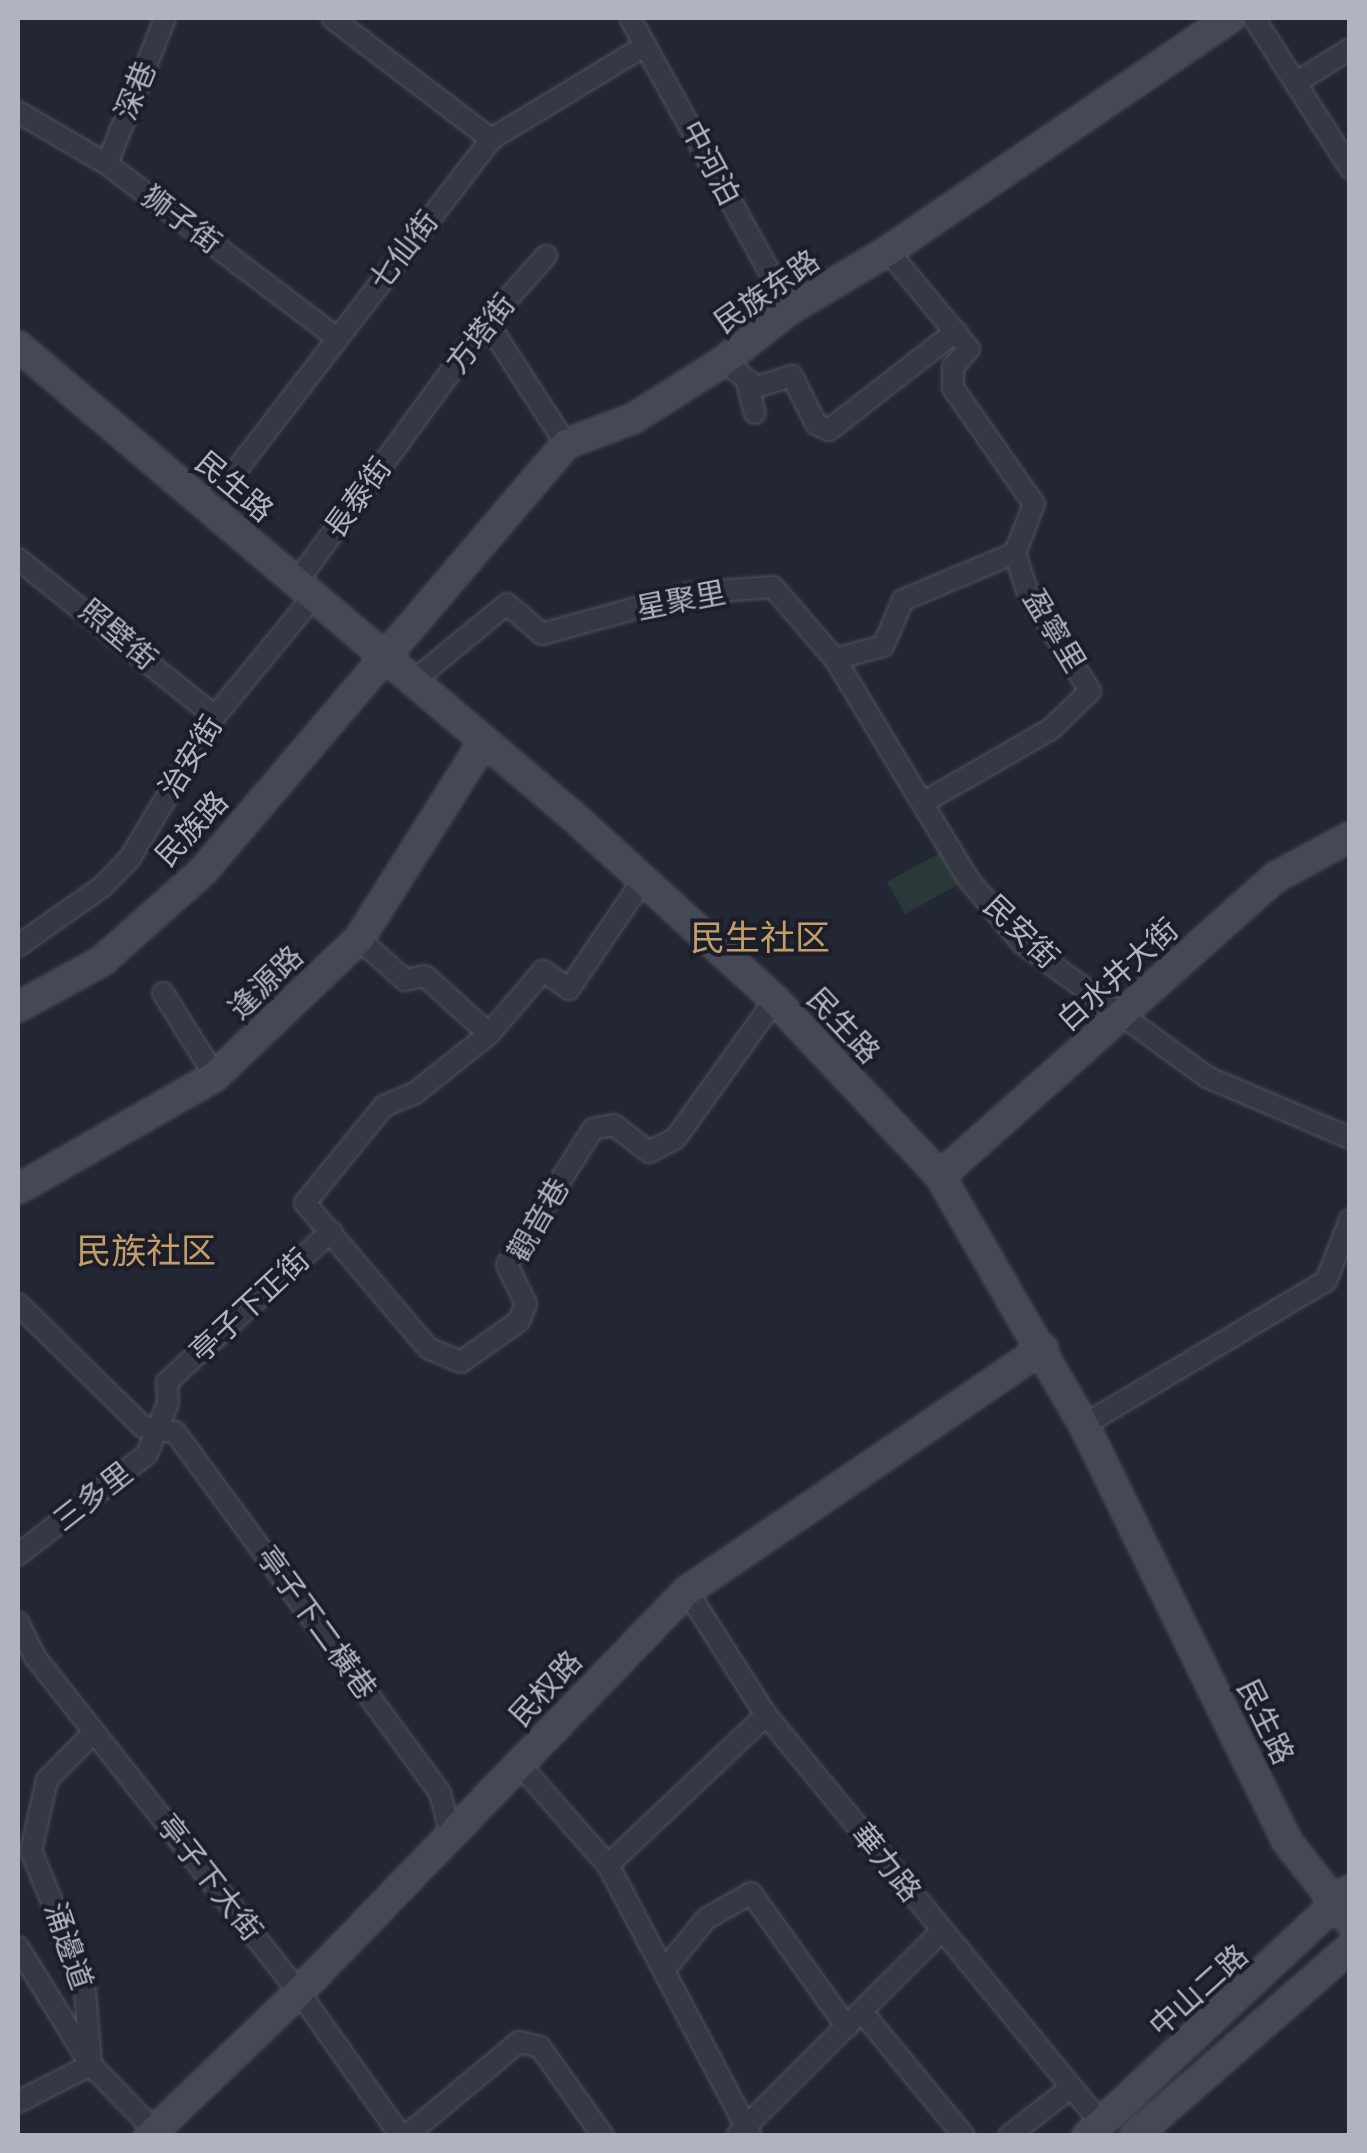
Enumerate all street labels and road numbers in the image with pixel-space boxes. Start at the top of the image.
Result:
street label: 深巷 [108,56,164,126]
street label: 中河泊 [673,115,747,211]
street label: 狮子街 [134,179,228,261]
street label: 七仙街 [362,204,446,298]
street label: 民族东路 [708,243,826,341]
street label: 方塔街 [439,287,523,381]
street label: 民生路 [188,444,280,530]
street label: 長泰街 [317,451,399,545]
street label: 星聚里 [633,575,729,627]
street label: 盈寧里 [1015,583,1093,679]
street label: 照壁街 [72,592,164,678]
street label: 治安街 [152,709,230,805]
street label: 民族路 [148,784,236,874]
street label: 民安街 [976,888,1066,976]
street label: 白水井大街 [1050,911,1186,1039]
street label: 逢源路 [221,939,311,1027]
street label: 民生路 [799,981,887,1071]
street label: 觀音巷 [501,1172,577,1268]
street label: 亭子下正街 [183,1242,317,1370]
street label: 三多里 [46,1455,140,1539]
street label: 亭子下二橫巷 [249,1540,383,1706]
street label: 民权路 [502,1644,590,1734]
street label: 民生路 [1229,1674,1301,1770]
street label: 亭子下大街 [149,1808,269,1948]
street label: 華力路 [844,1817,928,1909]
street label: 涌邊道 [36,1898,100,1994]
street label: 中山二路 [1142,1937,1256,2045]

